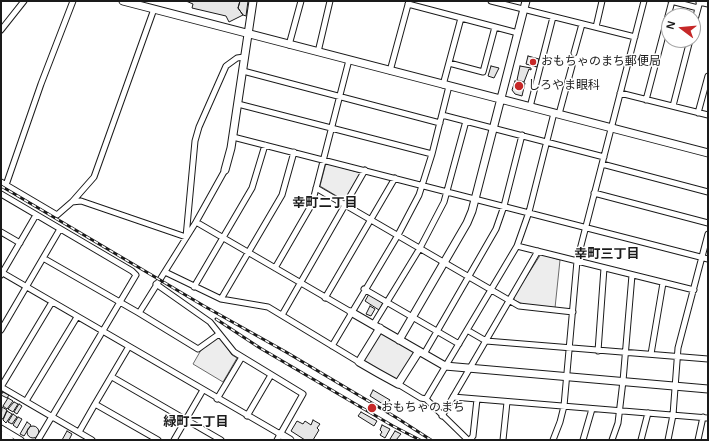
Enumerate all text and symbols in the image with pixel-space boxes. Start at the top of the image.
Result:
north arrow [661,8,701,48]
text: N [664,19,677,30]
place label: おもちゃのまち郵便局 [541,55,661,69]
marker: おもちゃのまち郵便局 [528,57,538,67]
place label: しろやま眼科 [528,79,600,93]
marker: しろやま眼科 [513,80,525,92]
district label: 幸町二丁目 [293,195,357,211]
district label: 幸町三丁目 [575,246,639,262]
place label: おもちゃのまち [381,401,465,415]
marker: おもちゃのまち [366,402,378,414]
district label: 緑町二丁目 [164,414,228,430]

